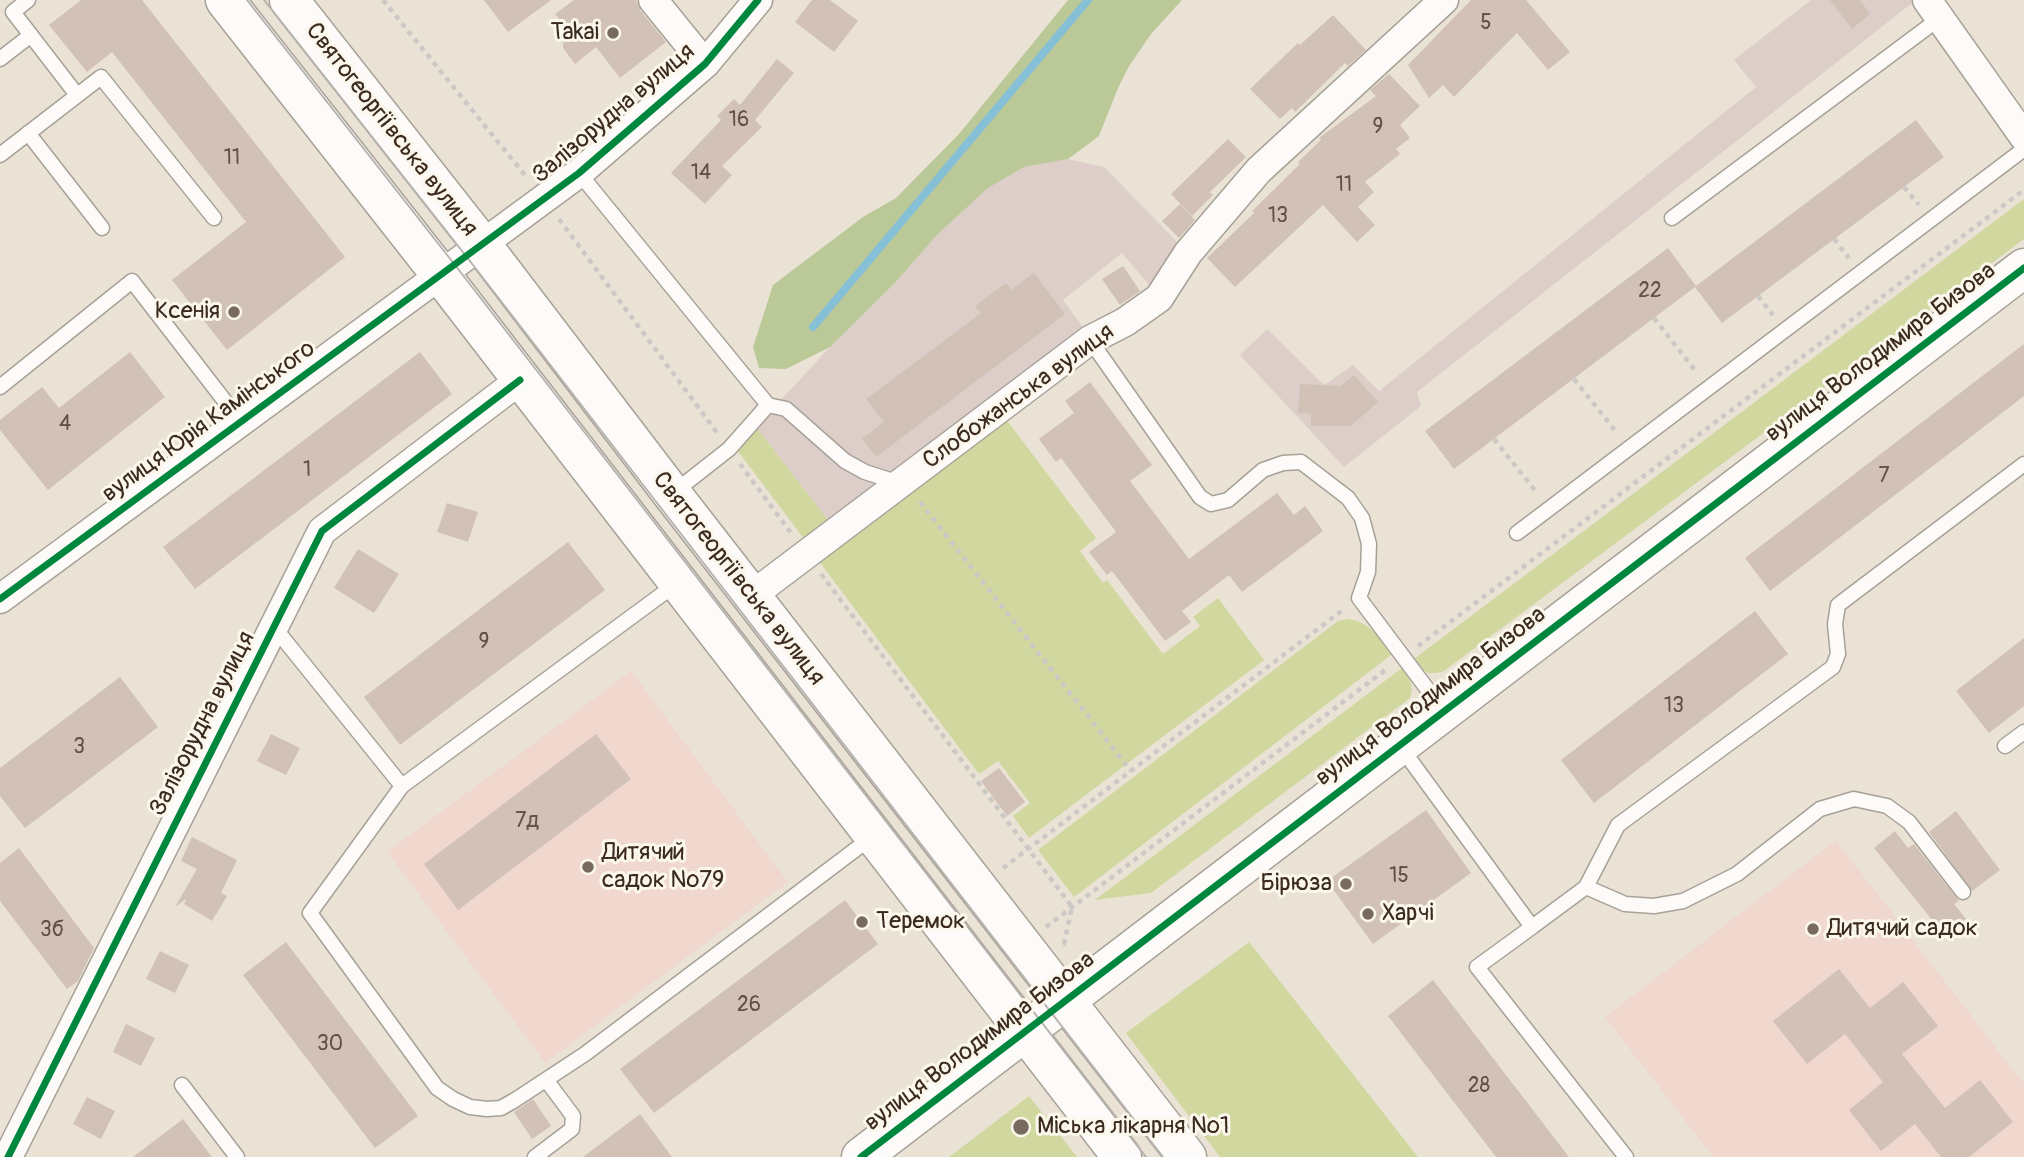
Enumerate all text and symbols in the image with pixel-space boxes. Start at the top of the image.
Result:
house number: 5 [1480,11,1492,37]
street label: Святогеоргіївська вулиця [299,17,483,243]
place label: Takai [551,19,599,47]
marker: Takai [605,25,621,41]
street label: Залізорудна вулиця [527,38,701,190]
house number: 16 [729,108,749,134]
house number: 9 [1373,115,1383,141]
house number: 11 [224,146,240,172]
house number: 14 [691,161,711,187]
house number: 11 [1336,173,1352,199]
house number: 13 [1268,204,1288,230]
street label: вулиця Володимира Бизова [1760,257,2002,449]
house number: 22 [1638,279,1662,305]
place label: Ксенія [155,298,220,326]
marker: Ксенія [226,304,242,320]
street label: Слобожанська вулиця [918,318,1120,476]
street label: вулиця Юрія Камінського [97,335,321,509]
house number: 4 [59,412,71,438]
house number: 1 [303,458,311,484]
house number: 7 [1878,464,1890,490]
street label: Святогеоргіївська вулиця [646,466,830,692]
street label: вулиця Володимира Бизова [1310,601,1552,793]
street label: Залізорудна вулиця [144,627,262,821]
house number: 9 [479,630,489,656]
house number: 13 [1664,694,1684,720]
house number: 3 [73,735,85,761]
house number: 7д [515,809,539,835]
place label: Дитячий садок №79 [602,839,724,895]
marker: Дитячий садок №79 [580,859,596,875]
house number: 15 [1389,864,1409,890]
place label: Бірюза [1261,870,1332,898]
marker: Бірюза [1338,876,1354,892]
place label: Харчі [1382,900,1434,928]
marker: Харчі [1360,906,1376,922]
place label: Теремок [876,908,965,936]
marker: Теремок [854,914,870,930]
place label: Дитячий садок [1827,915,1978,943]
house number: 3б [40,918,64,944]
marker: Дитячий садок [1805,921,1821,937]
street label: вулиця Володимира Бизова [859,946,1101,1138]
house number: 26 [737,993,761,1019]
house number: 30 [317,1032,343,1058]
house number: 28 [1468,1074,1490,1100]
place label: Міська лікарня №1 [1037,1113,1229,1141]
marker: Міська лікарня №1 [1011,1117,1031,1137]

